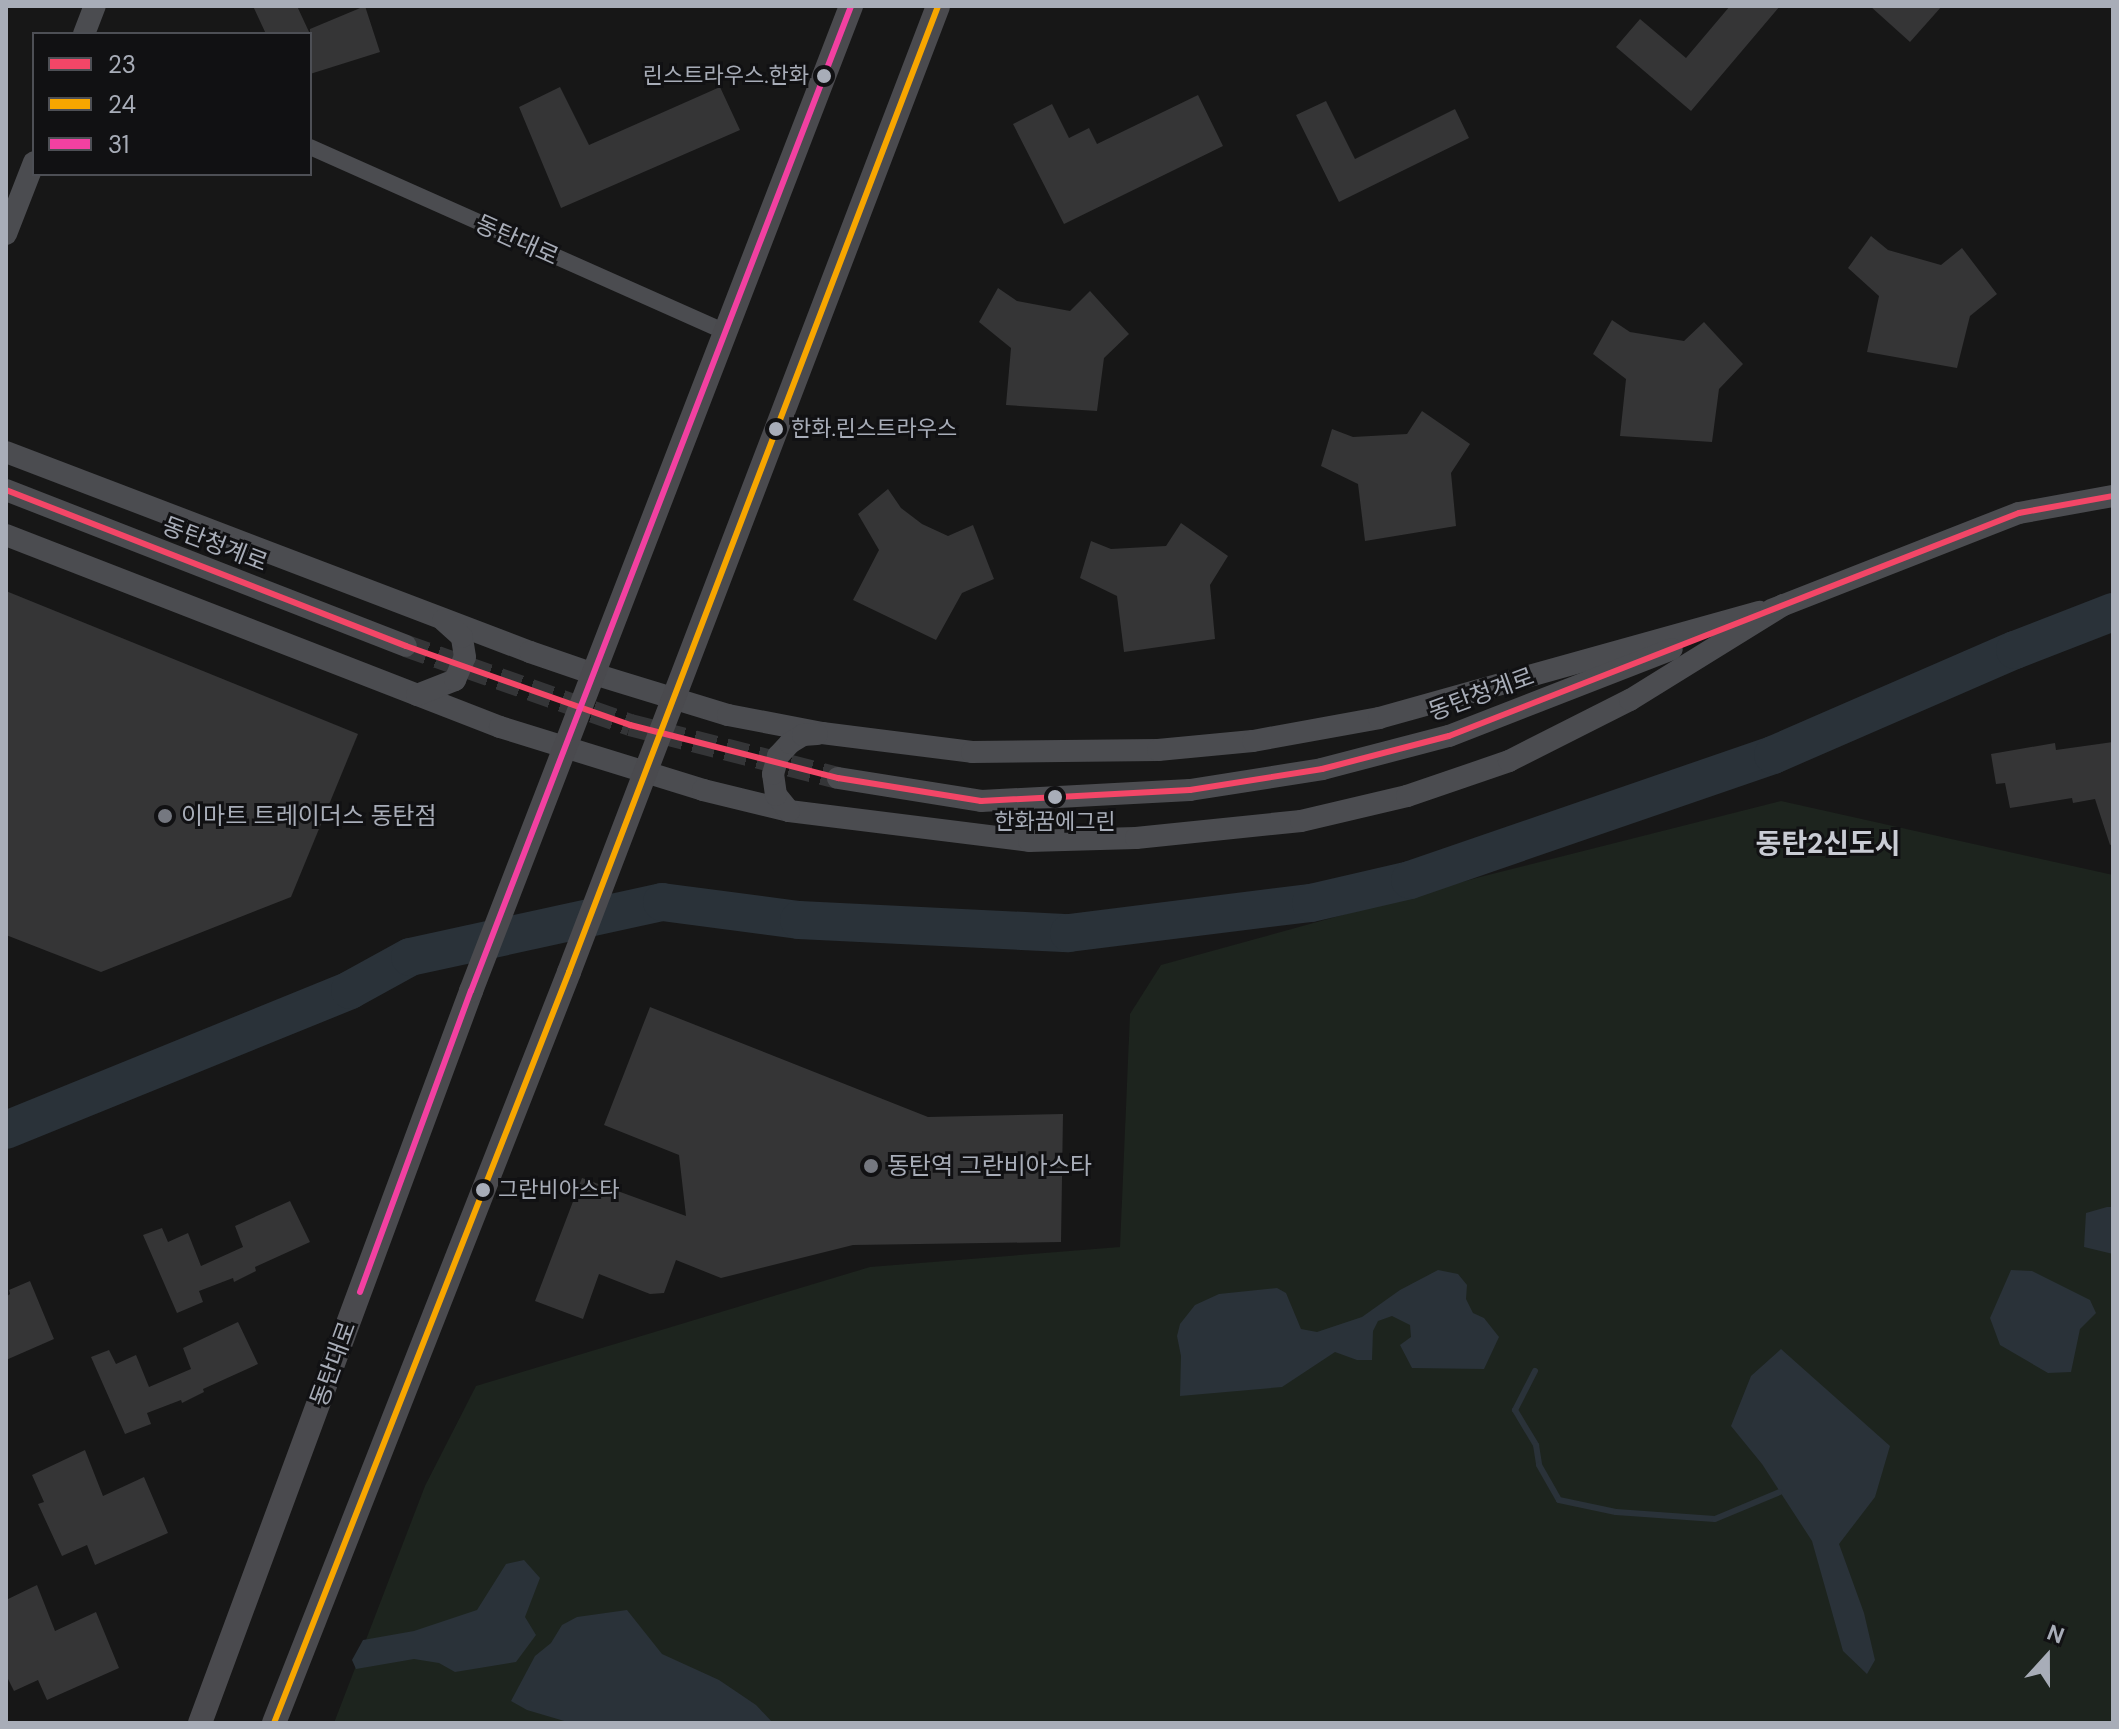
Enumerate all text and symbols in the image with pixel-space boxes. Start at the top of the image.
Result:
legend [32,32,312,176]
text: 23 [108,49,136,80]
place label: 린스트라우스.한화 [643,63,809,89]
marker: 린스트라우스.한화 [816,68,832,84]
text: 24 [108,89,136,120]
text: 31 [108,129,129,160]
street label: 동탄대로 [471,209,563,271]
place label: 한화.린스트라우스 [791,416,957,442]
marker: 한화.린스트라우스 [768,421,784,437]
street label: 동탄청계로 [158,511,272,577]
street label: 동탄청계로 [1424,662,1538,726]
marker: 한화꿈에그린 [1047,789,1063,805]
place label: 이마트 트레이더스 동탄점 [181,802,437,830]
marker: 이마트 트레이더스 동탄점 [156,807,174,825]
place label: 한화꿈에그린 [994,809,1116,835]
district label: 동탄2신도시 [1756,827,1900,861]
place label: 동탄역 그란비아스타 [887,1152,1092,1180]
marker: 동탄역 그란비아스타 [862,1157,880,1175]
place label: 그란비아스타 [498,1177,619,1203]
marker: 그란비아스타 [475,1182,491,1198]
street label: 동탄대로 [304,1318,362,1410]
north arrow [2007,1617,2087,1697]
text: N [2043,1618,2068,1651]

